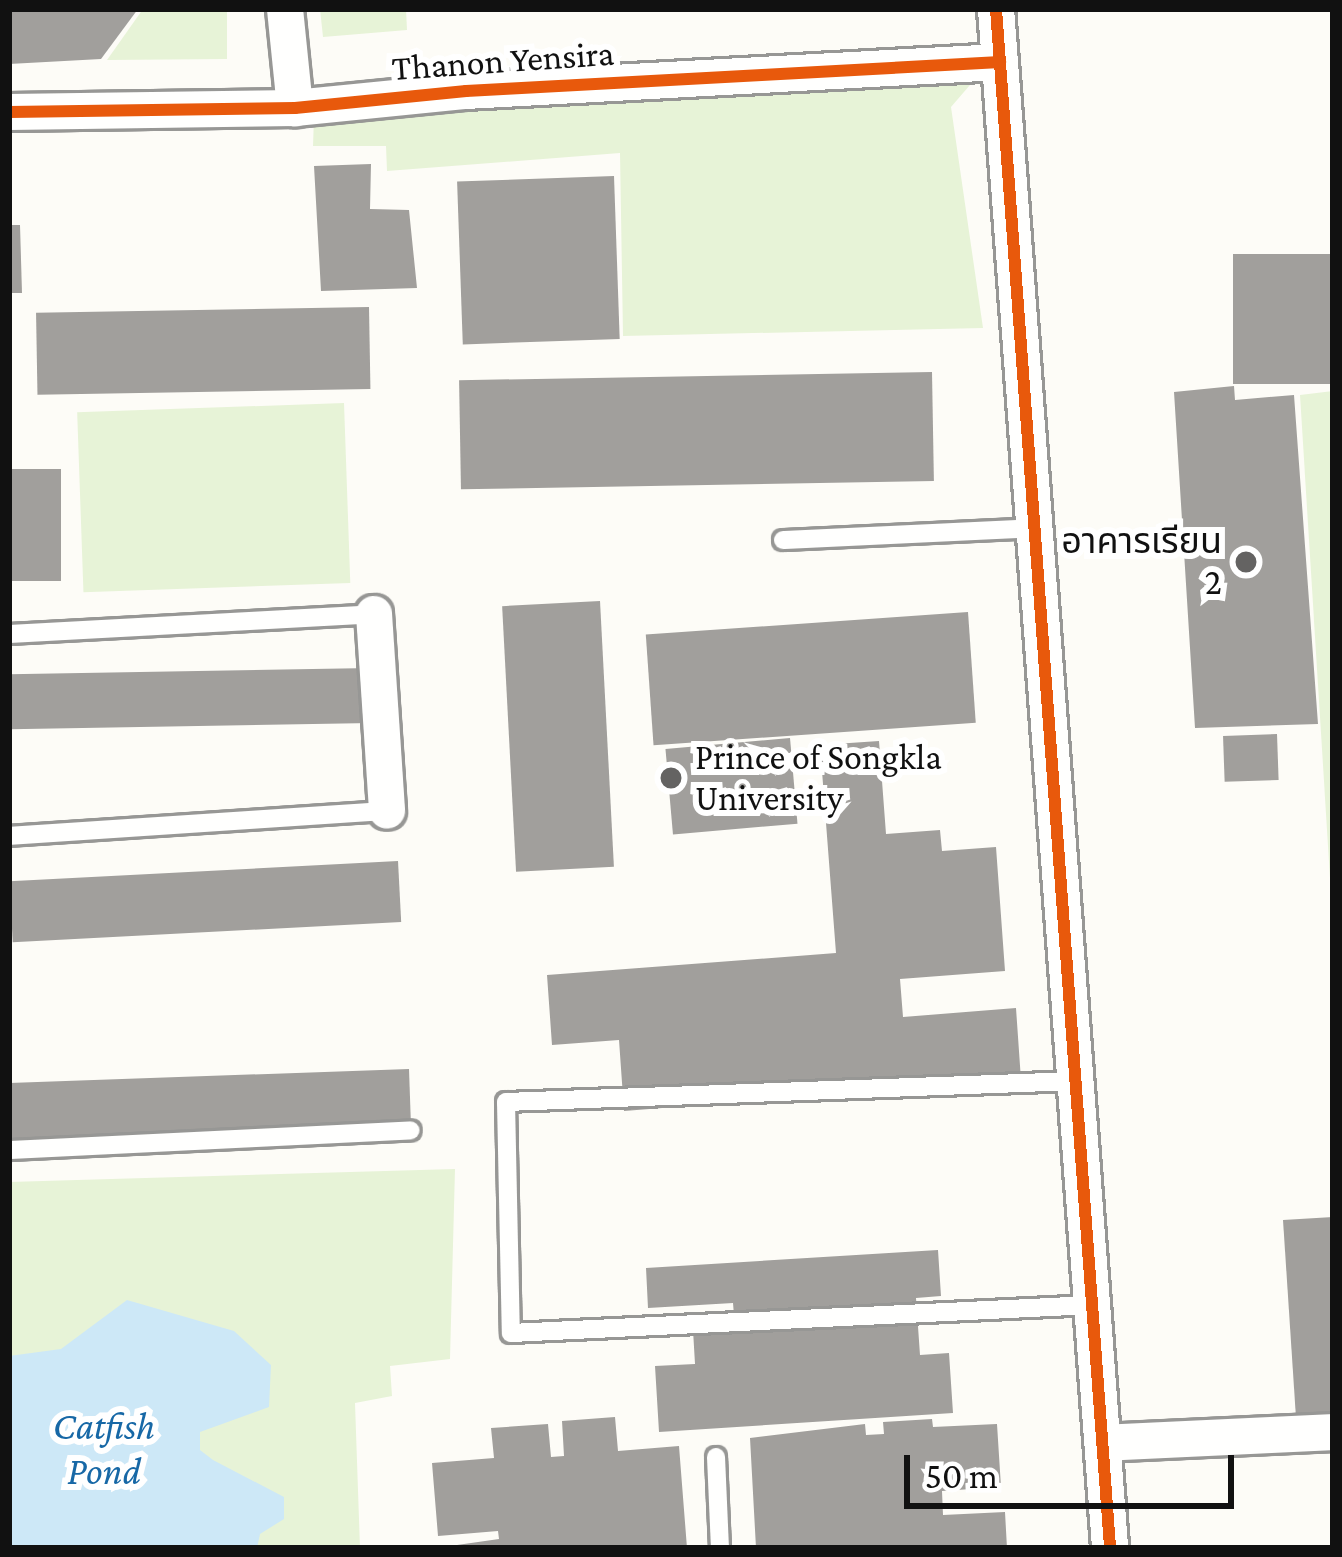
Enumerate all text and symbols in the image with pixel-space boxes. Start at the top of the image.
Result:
street label: Thanon Yensira [390,32,616,90]
place label: อาคารเรียน 2 [1061,519,1222,604]
marker: อาคารเรียน 2 [1233,549,1259,575]
place label: Prince of Songkla University [695,735,942,820]
marker: Prince of Songkla University [658,765,684,791]
water label: Catfish Pond [53,1404,155,1495]
scale bar [910,1431,1240,1505]
text: 50 m [925,1456,998,1496]

